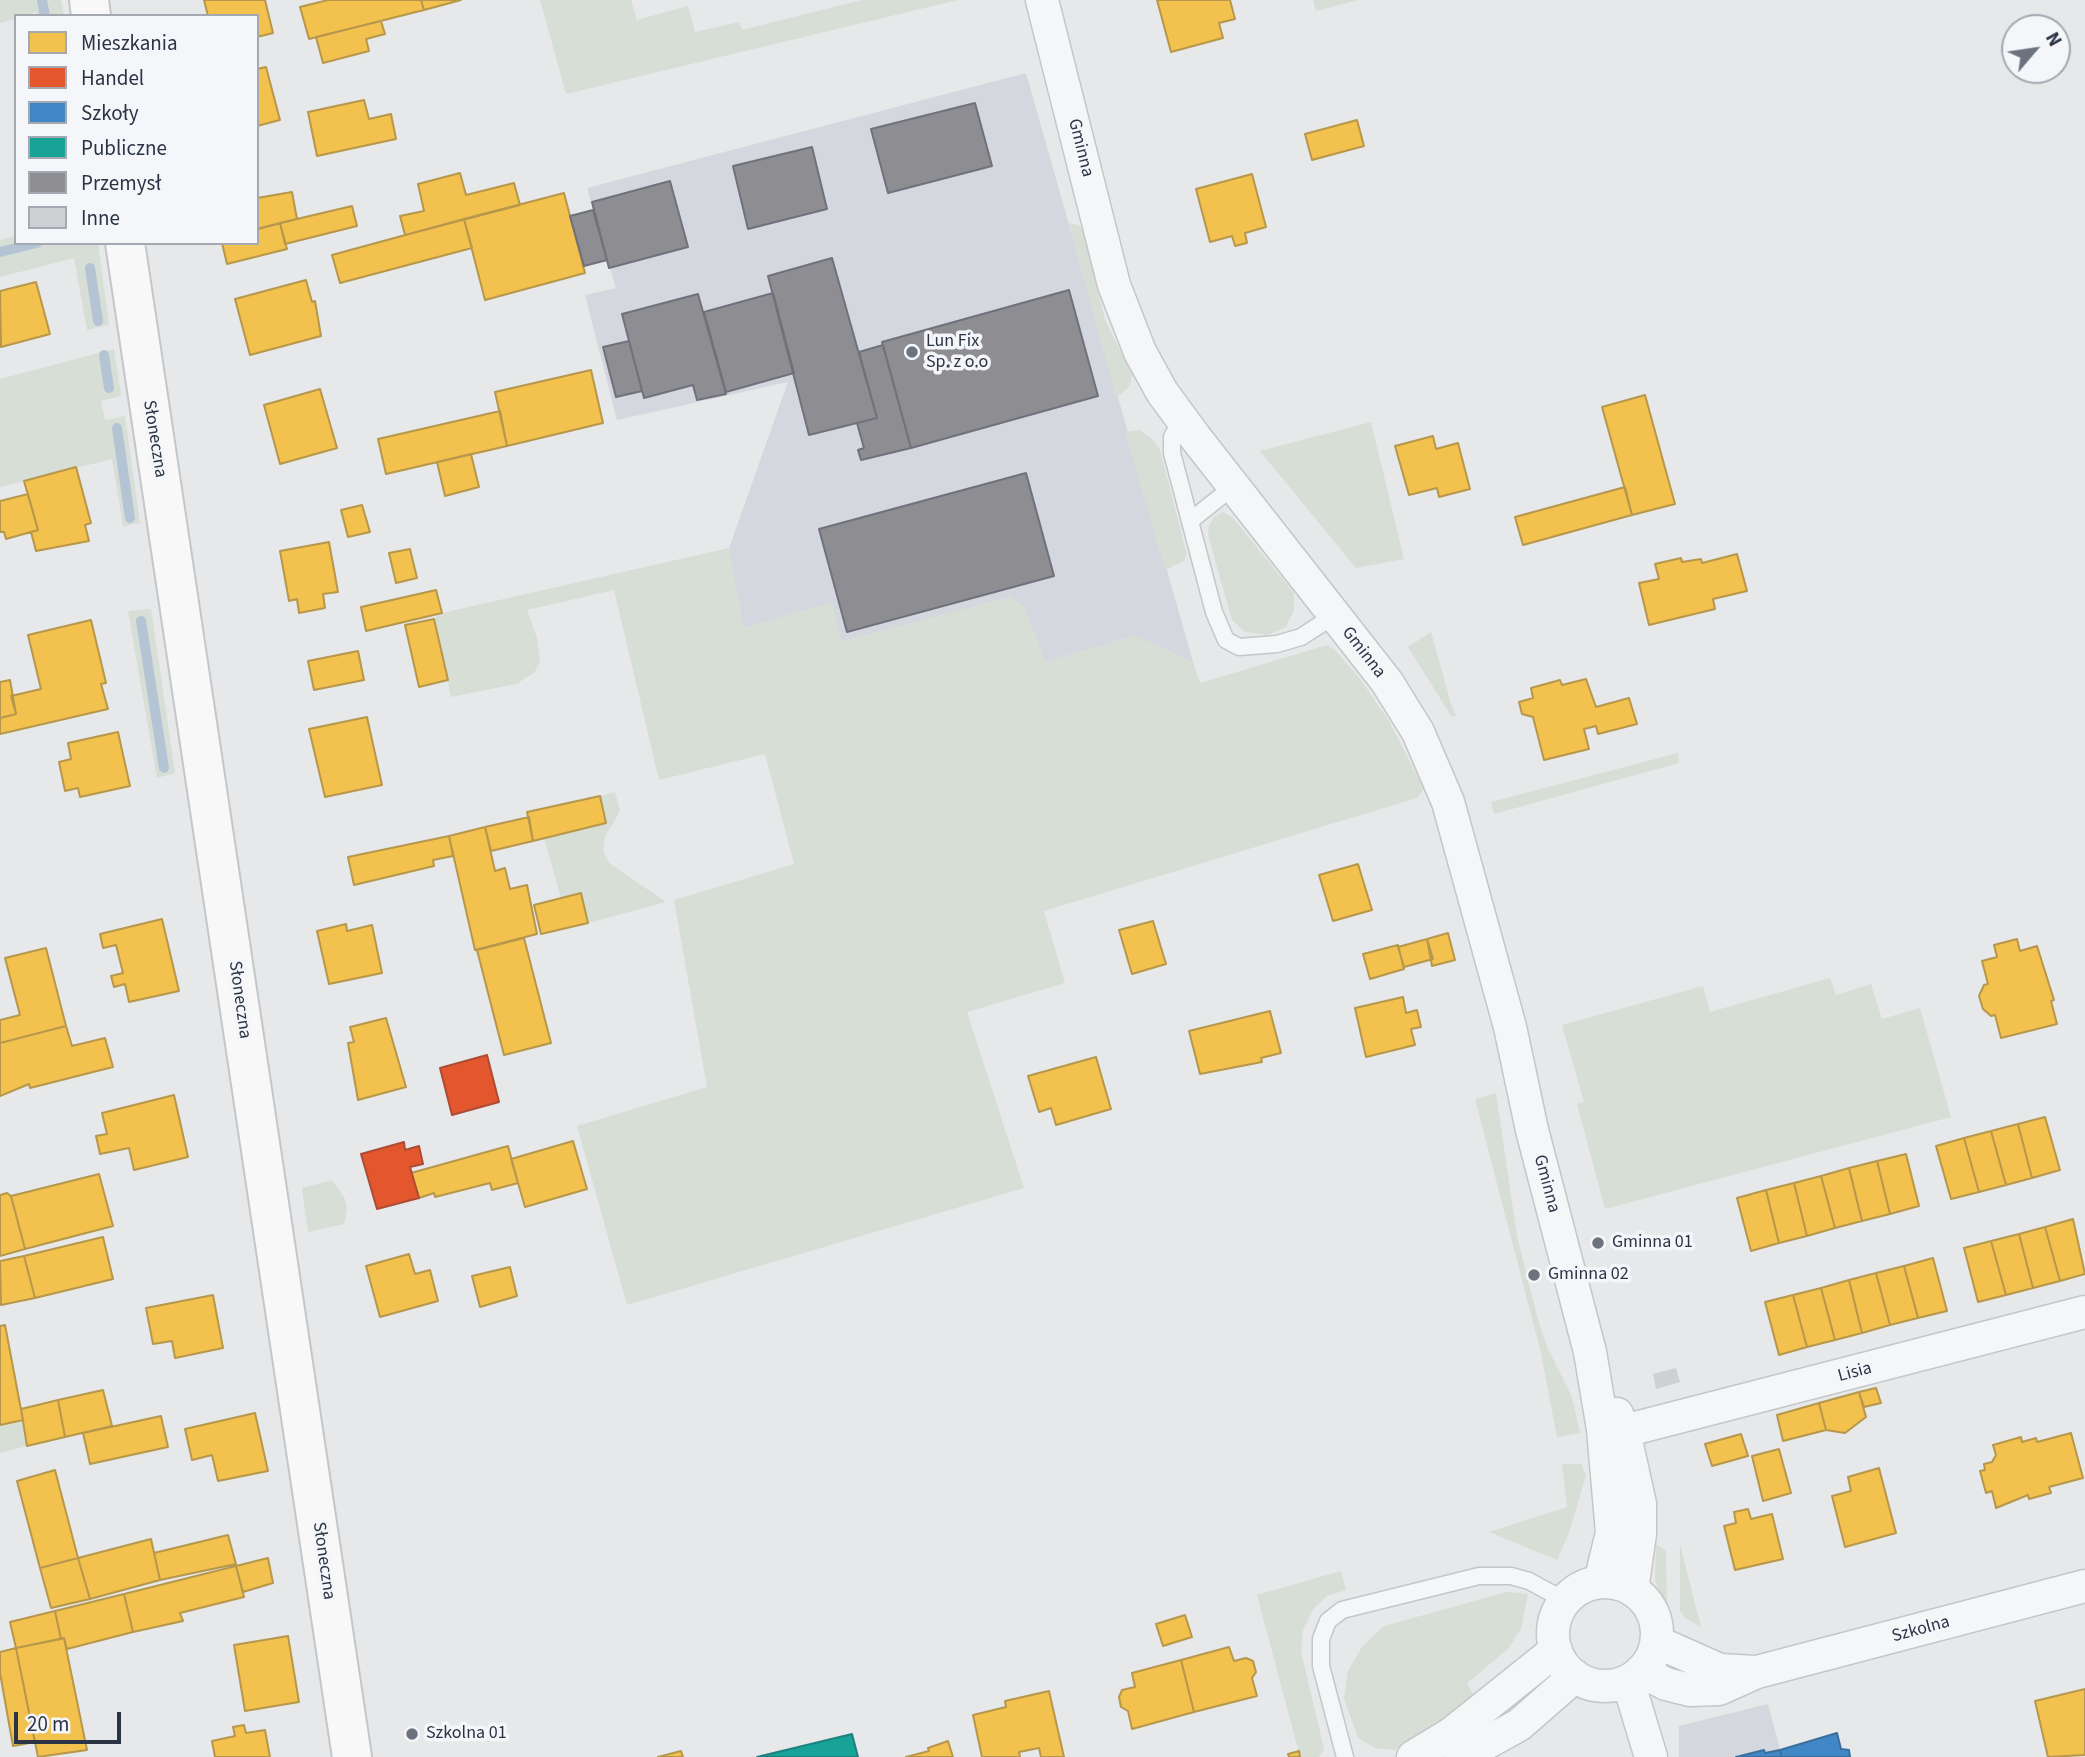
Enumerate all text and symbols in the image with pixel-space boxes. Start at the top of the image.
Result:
legend [14,14,259,245]
north arrow [2001,14,2071,84]
text: N [2038,27,2068,52]
text: Mieszkania [81,28,178,58]
text: Handel [81,63,144,93]
text: Szkoły [81,98,139,128]
street label: Gminna [1062,117,1098,179]
text: Publiczne [81,133,167,163]
text: Przemysł [81,168,162,198]
text: Inne [81,203,120,233]
place label: Lun Fix Sp. z o.o [926,331,988,374]
marker: Lun Fix Sp. z o.o [904,344,920,360]
street label: Słoneczna [137,399,171,479]
street label: Gminna [1336,623,1390,683]
street label: Słoneczna [223,960,255,1040]
street label: Gminna [1528,1153,1564,1215]
place label: Gminna 01 [1612,1232,1693,1254]
marker: Gminna 01 [1590,1235,1606,1251]
place label: Gminna 02 [1548,1264,1629,1286]
marker: Gminna 02 [1526,1267,1542,1283]
street label: Lisia [1836,1358,1874,1388]
street label: Słoneczna [307,1521,339,1601]
street label: Szkolna [1890,1612,1952,1648]
scale bar [18,1698,124,1742]
text: 20 m [27,1709,69,1739]
place label: Szkolna 01 [426,1723,507,1745]
marker: Szkolna 01 [404,1726,420,1742]

